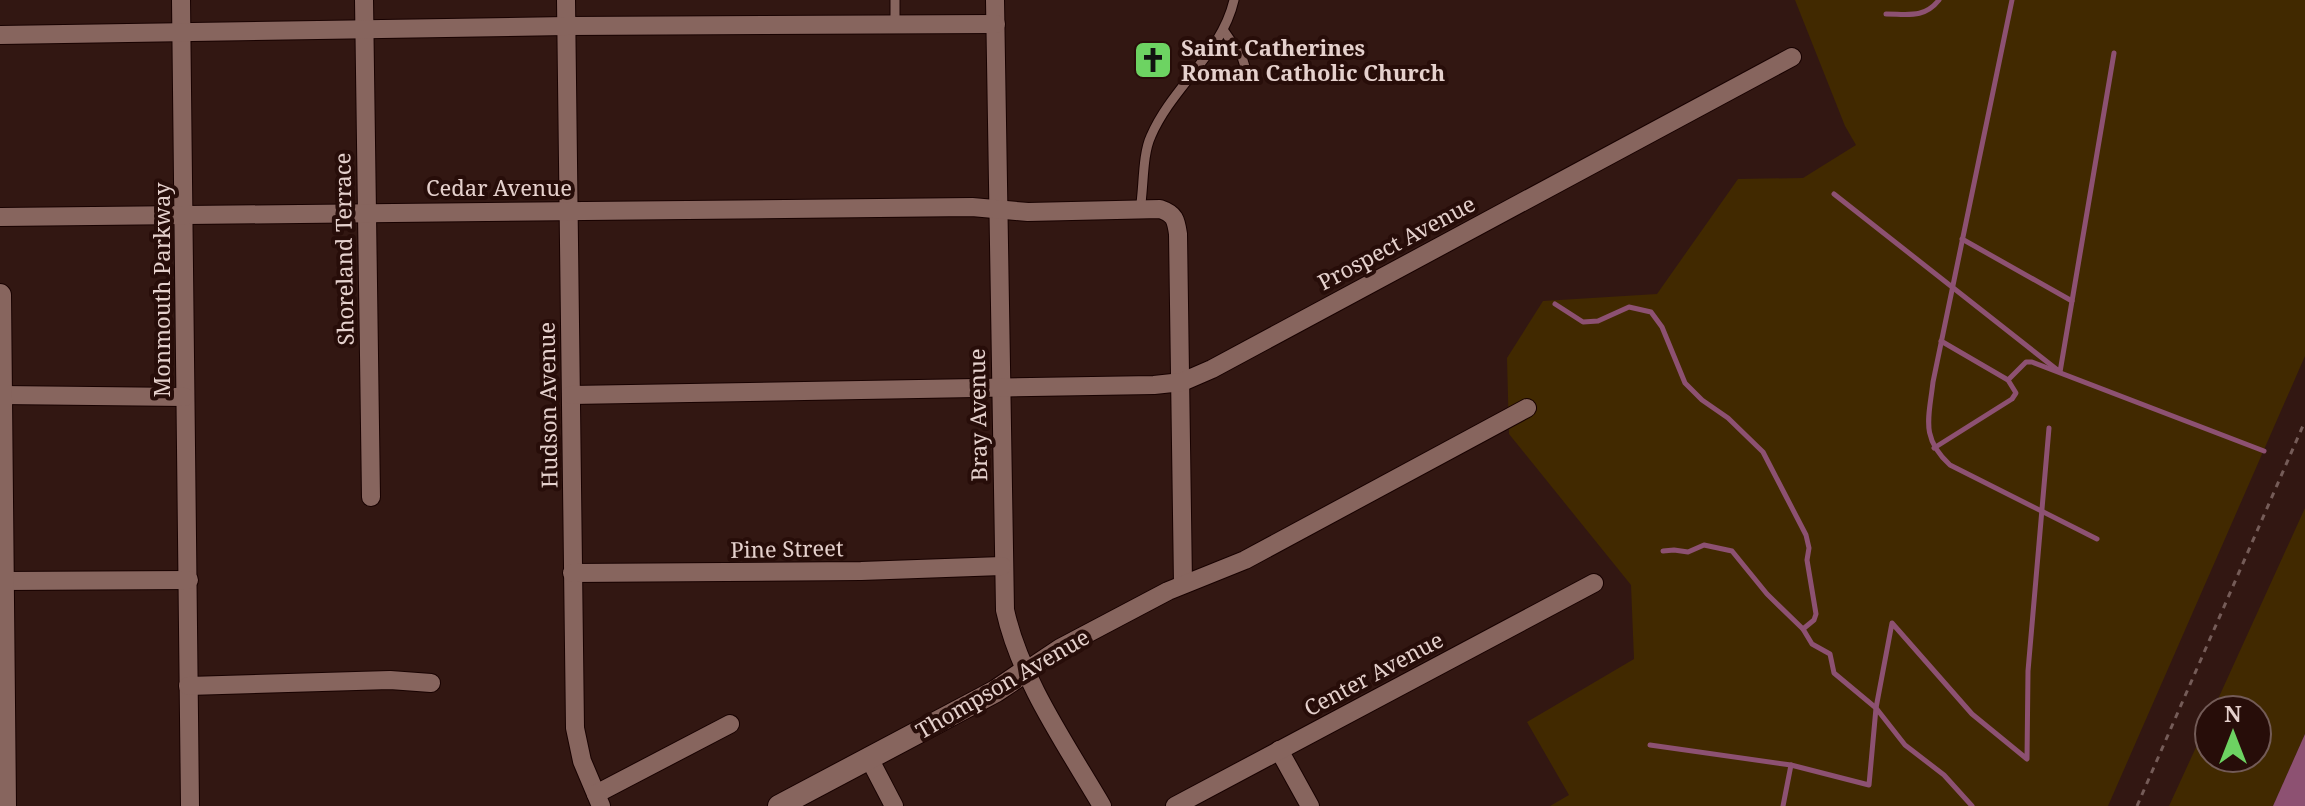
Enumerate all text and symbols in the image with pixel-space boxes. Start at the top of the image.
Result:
place label: Saint Catherines Roman Catholic Church [1181,32,1445,87]
church icon: Saint Catherines Roman Catholic Church [1132,39,1174,81]
street label: Shoreland Terrace [326,152,360,346]
street label: Cedar Avenue [426,172,572,202]
street label: Monmouth Parkway [146,182,176,397]
street label: Prospect Avenue [1312,188,1480,296]
street label: Hudson Avenue [531,322,563,488]
street label: Bray Avenue [961,348,993,482]
street label: Pine Street [730,532,844,564]
street label: Thompson Avenue [910,621,1094,745]
street label: Center Avenue [1298,624,1448,722]
north arrow [2193,694,2273,774]
text: N [2224,698,2242,728]

